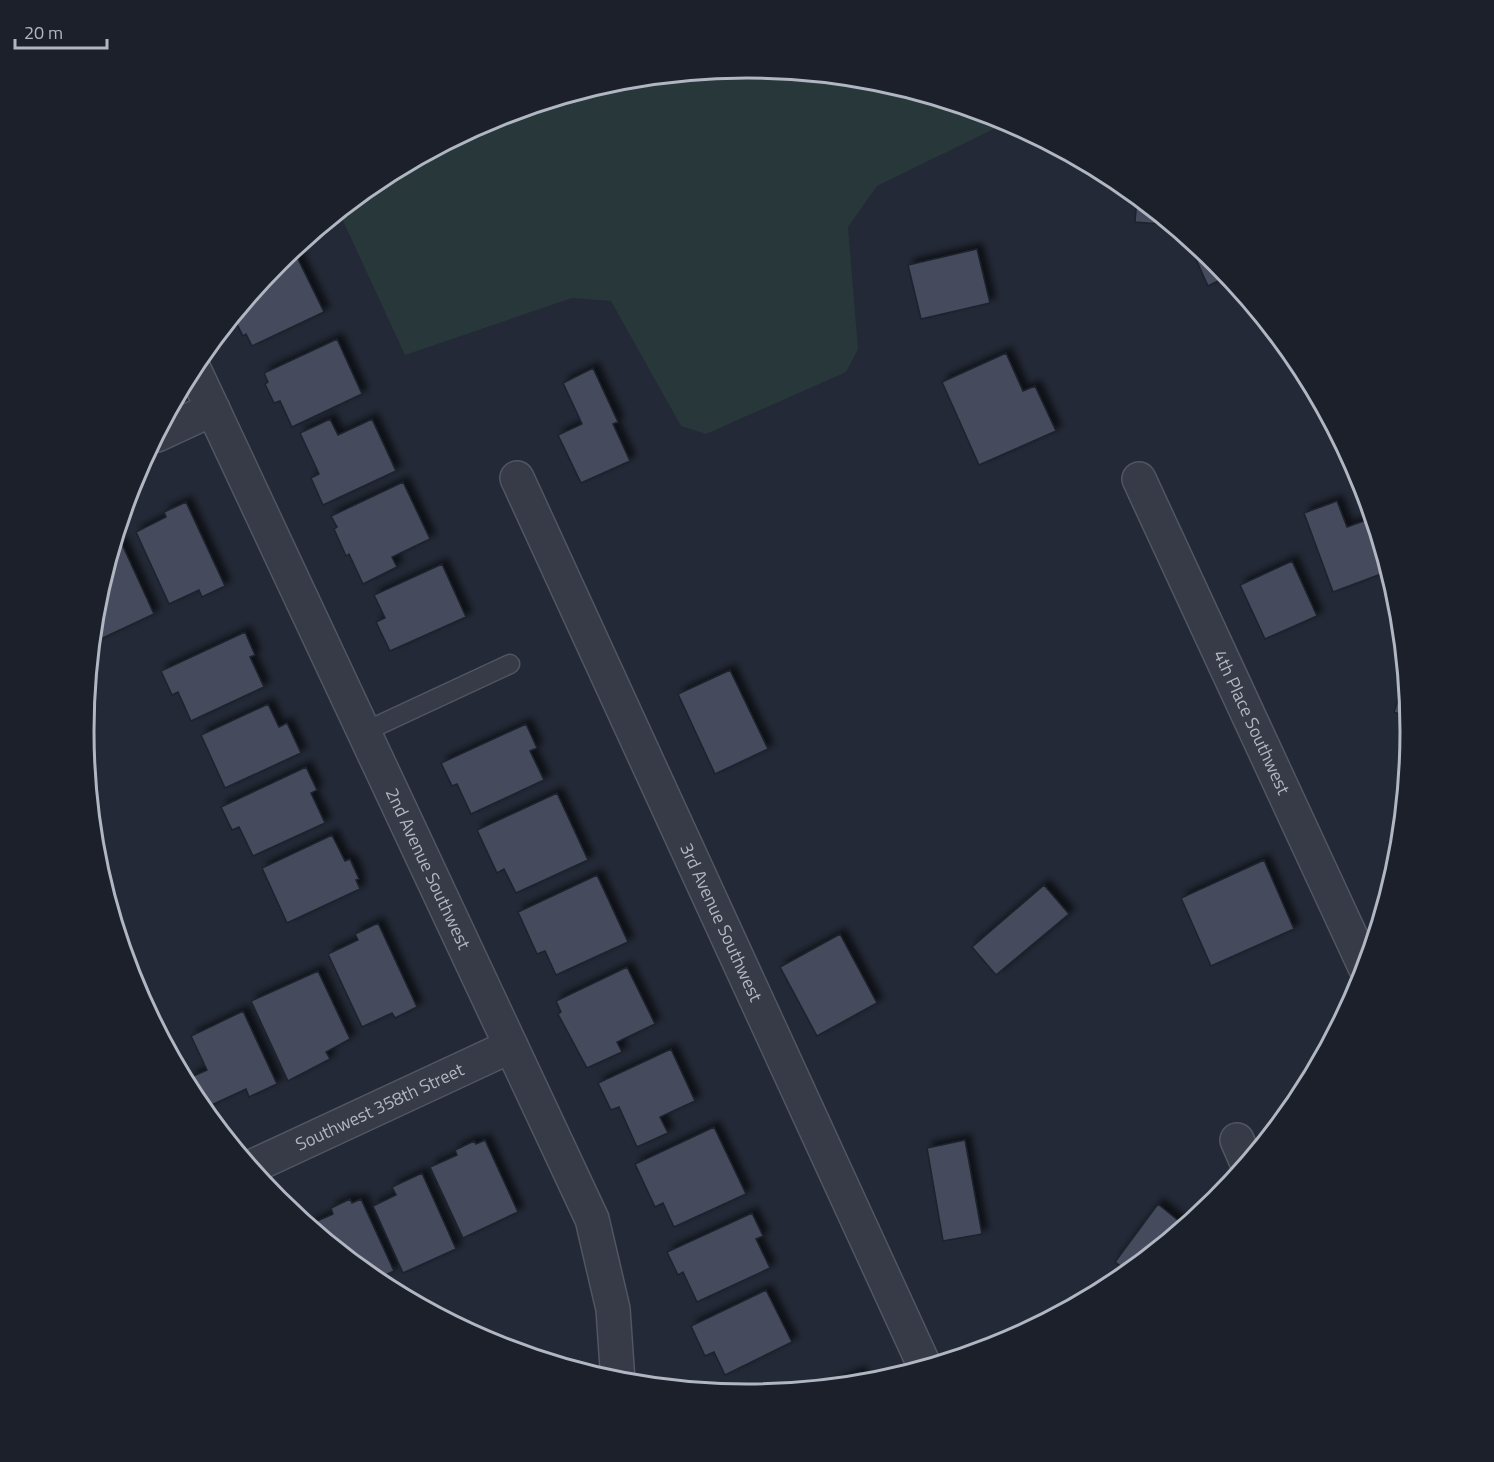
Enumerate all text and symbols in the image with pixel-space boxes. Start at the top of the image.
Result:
scale bar [15,12,106,50]
text: 20 m [24,19,63,46]
street label: 4th Place Southwest [1207,645,1298,799]
street label: 2nd Avenue Southwest [379,783,478,954]
street label: 3rd Avenue Southwest [673,838,770,1007]
street label: Southwest 358th Street [291,1056,469,1157]

